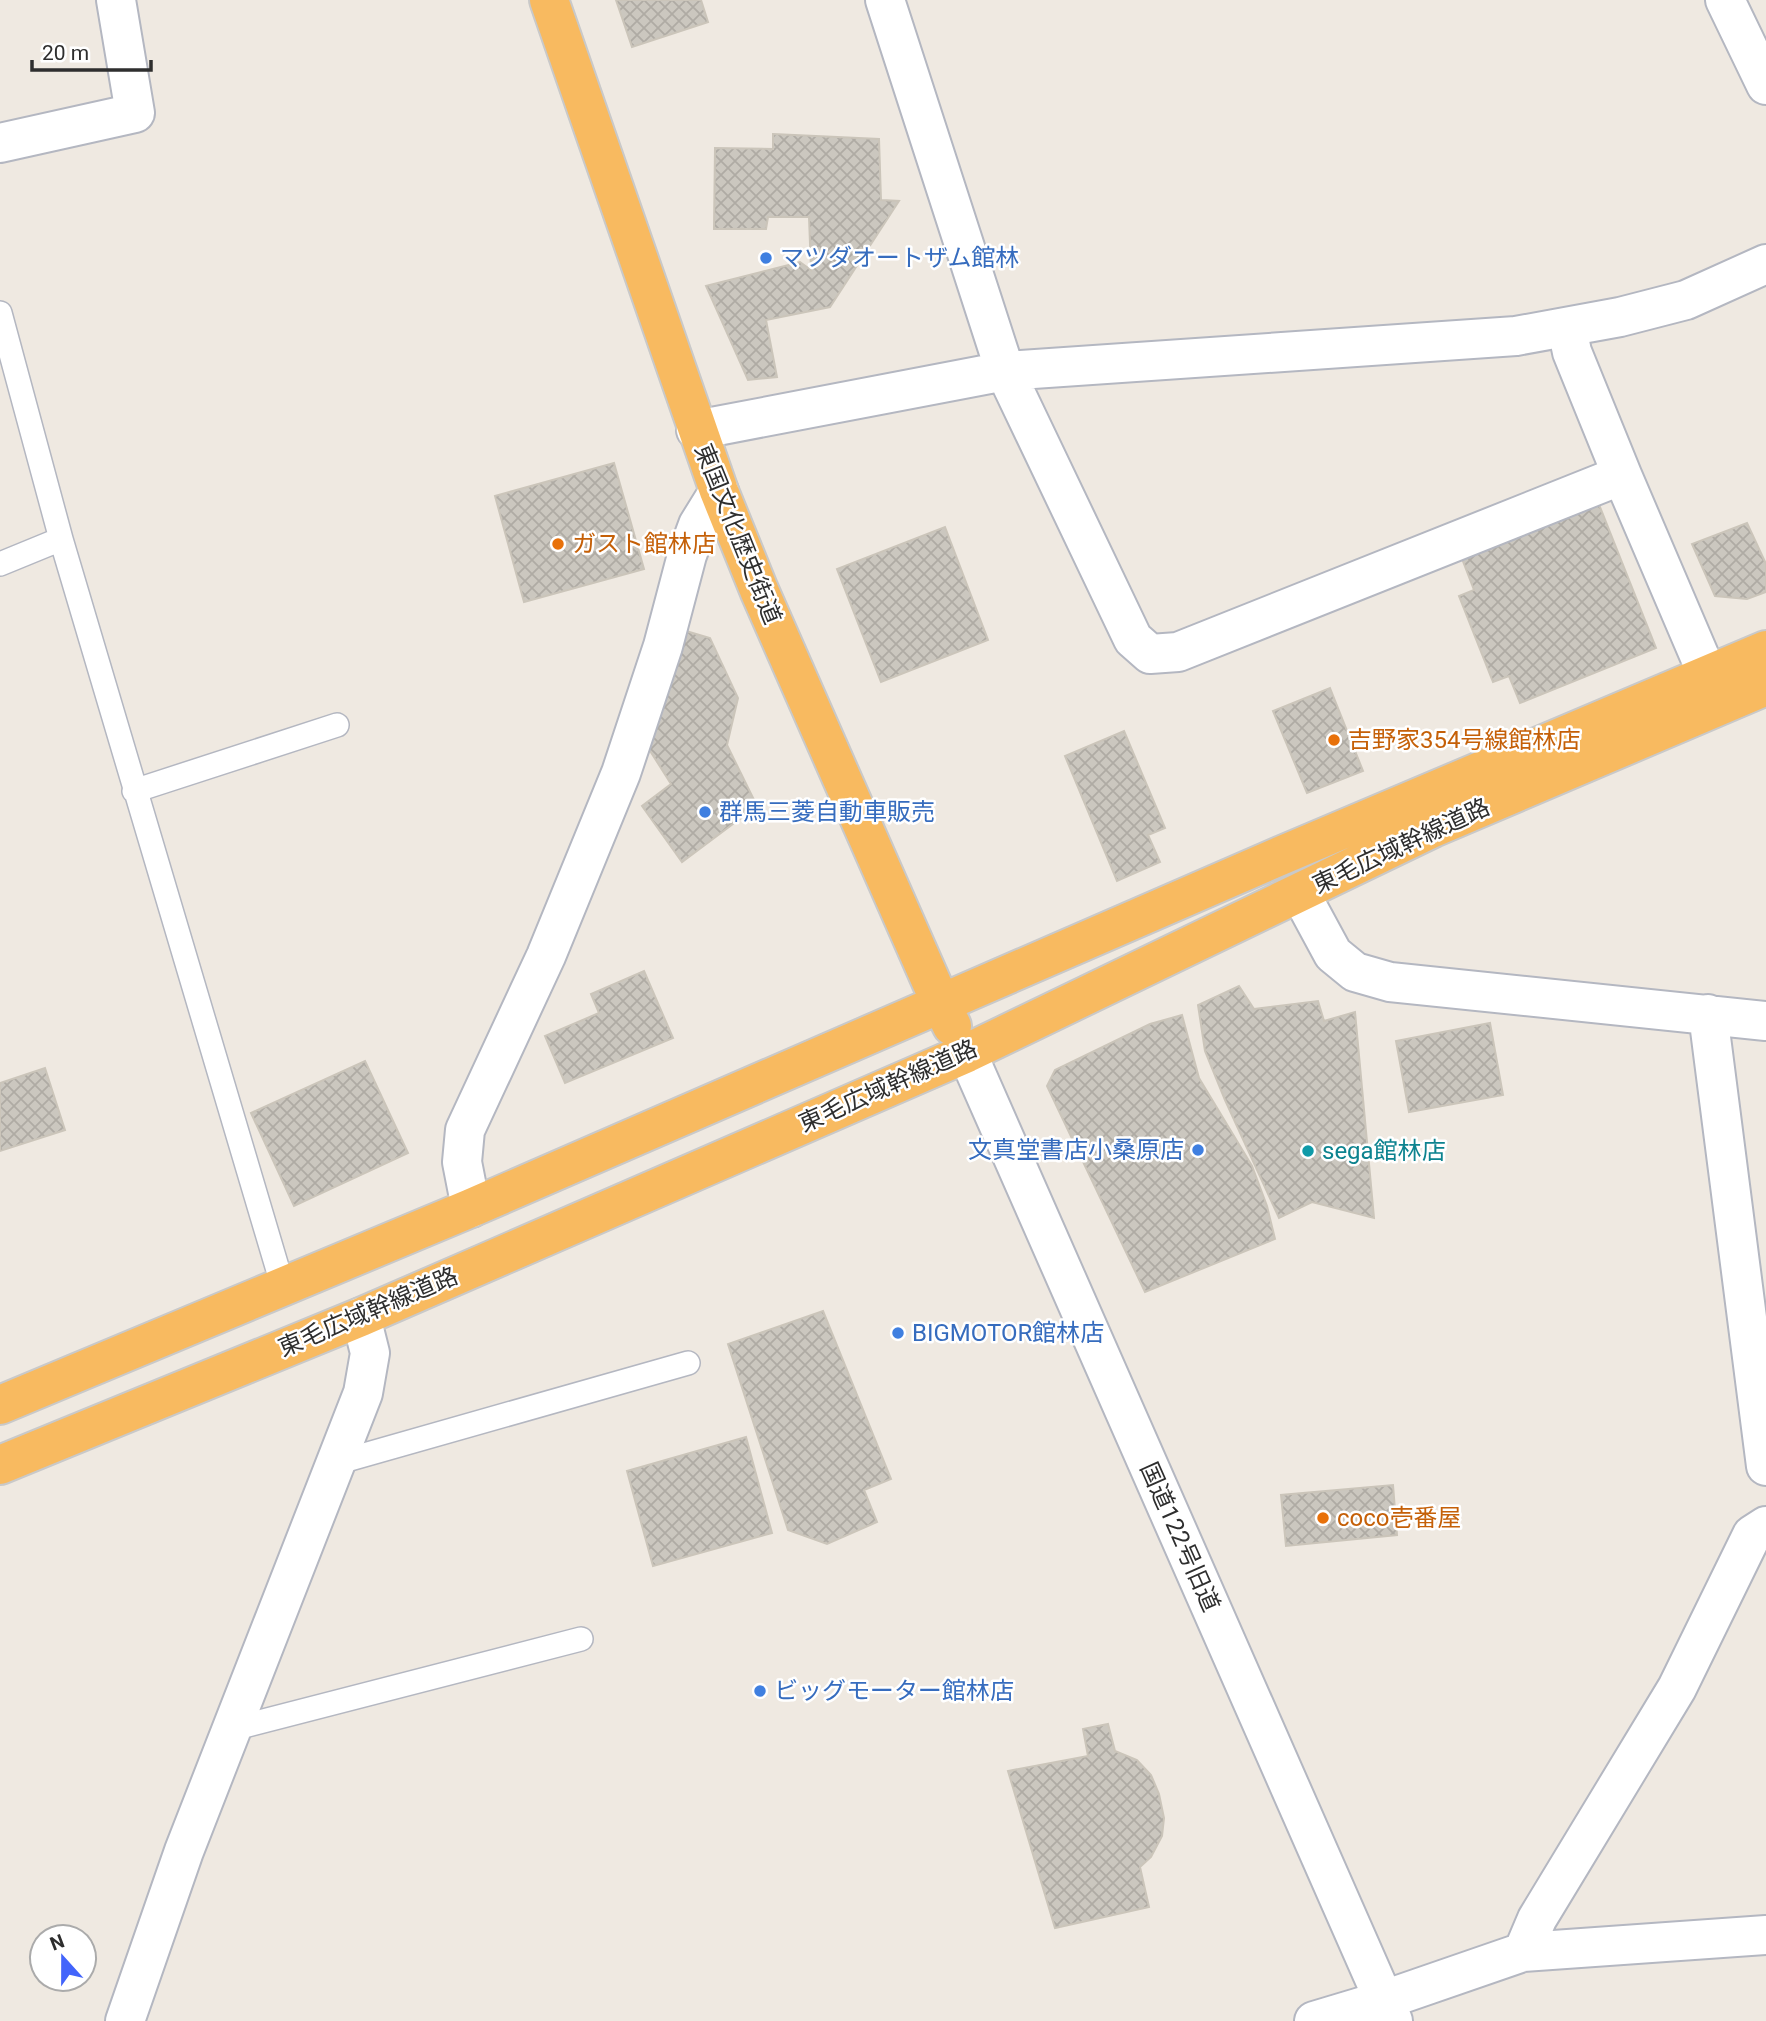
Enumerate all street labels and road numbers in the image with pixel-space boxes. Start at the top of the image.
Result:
street label: 東国文化歴史街道 [689,440,787,628]
street label: 東毛広域幹線道路 [1308,793,1494,899]
street label: 東毛広域幹線道路 [795,1034,981,1138]
street label: 東毛広域幹線道路 [274,1262,462,1362]
street label: 国道122号旧道 [1135,1458,1225,1616]

